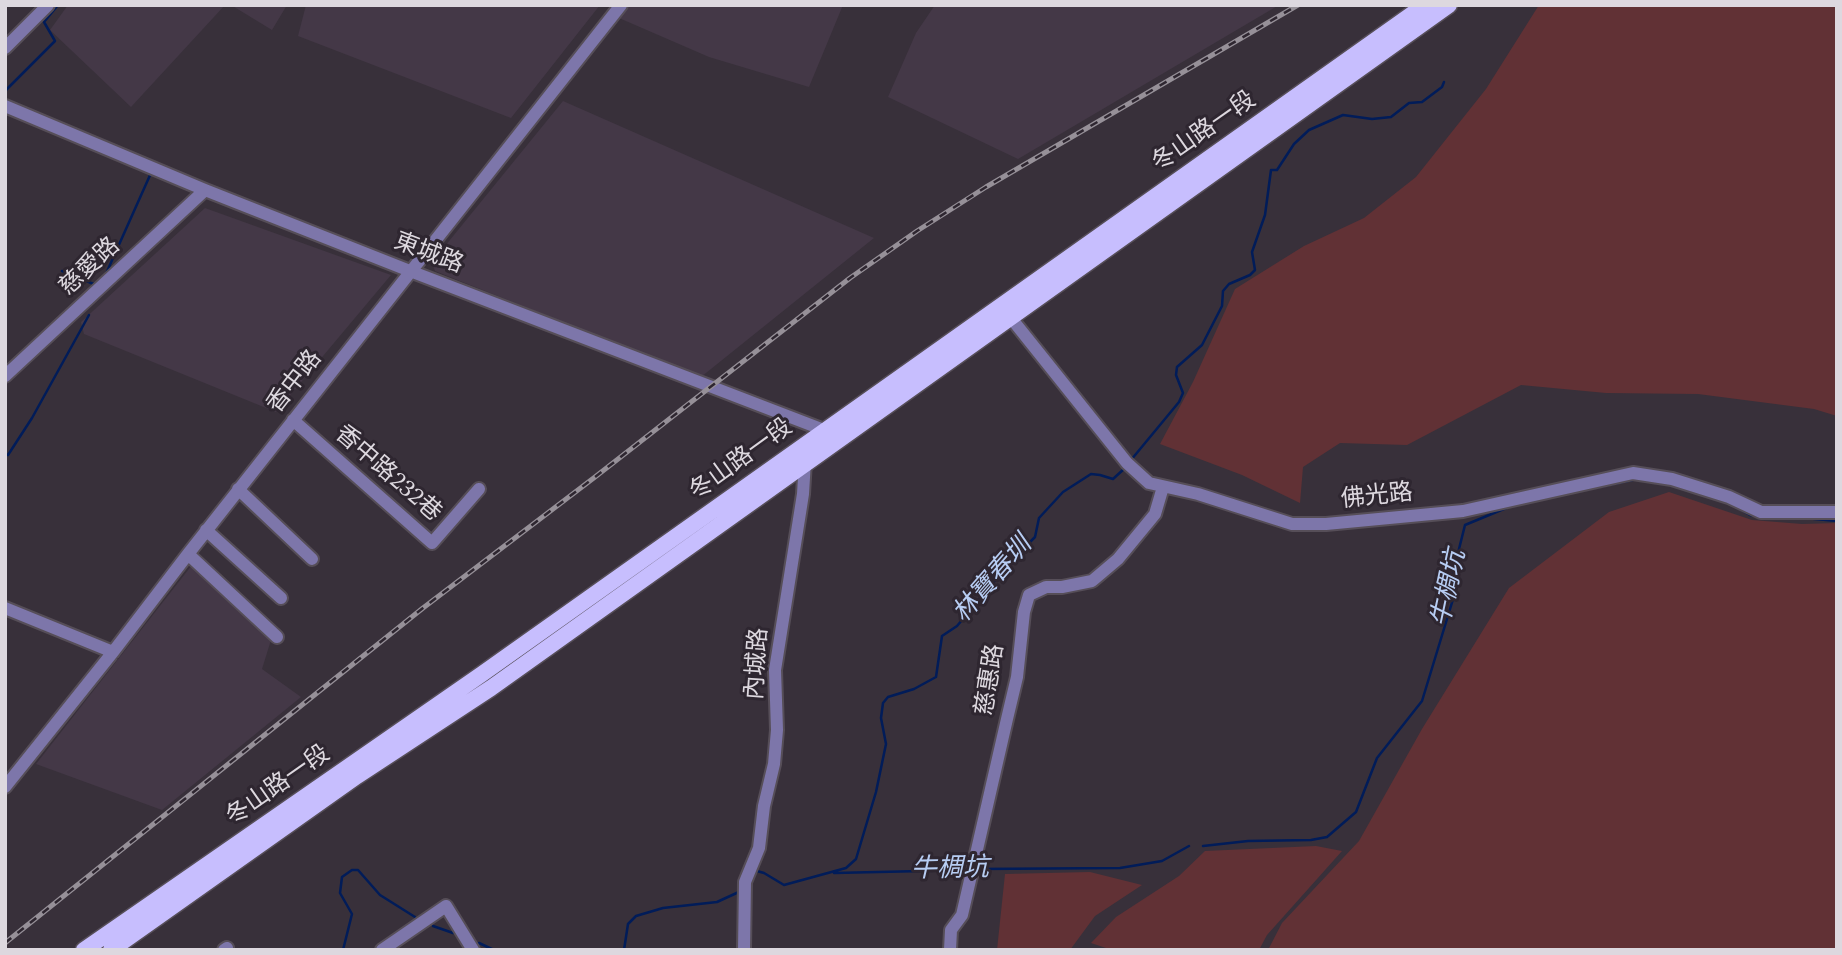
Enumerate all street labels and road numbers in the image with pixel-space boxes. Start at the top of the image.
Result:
street label: 冬山路一段 [1148,87,1262,179]
street label: 東城路 [389,229,467,281]
street label: 慈愛路 [55,233,127,303]
street label: 香中路 [262,346,330,420]
street label: 冬山路一段 [685,414,799,508]
street label: 香中路232巷 [328,421,446,529]
street label: 佛光路 [1340,480,1414,516]
street label: 內城路 [742,627,776,701]
street label: 慈惠路 [972,642,1012,718]
street label: 冬山路一段 [222,741,336,833]

